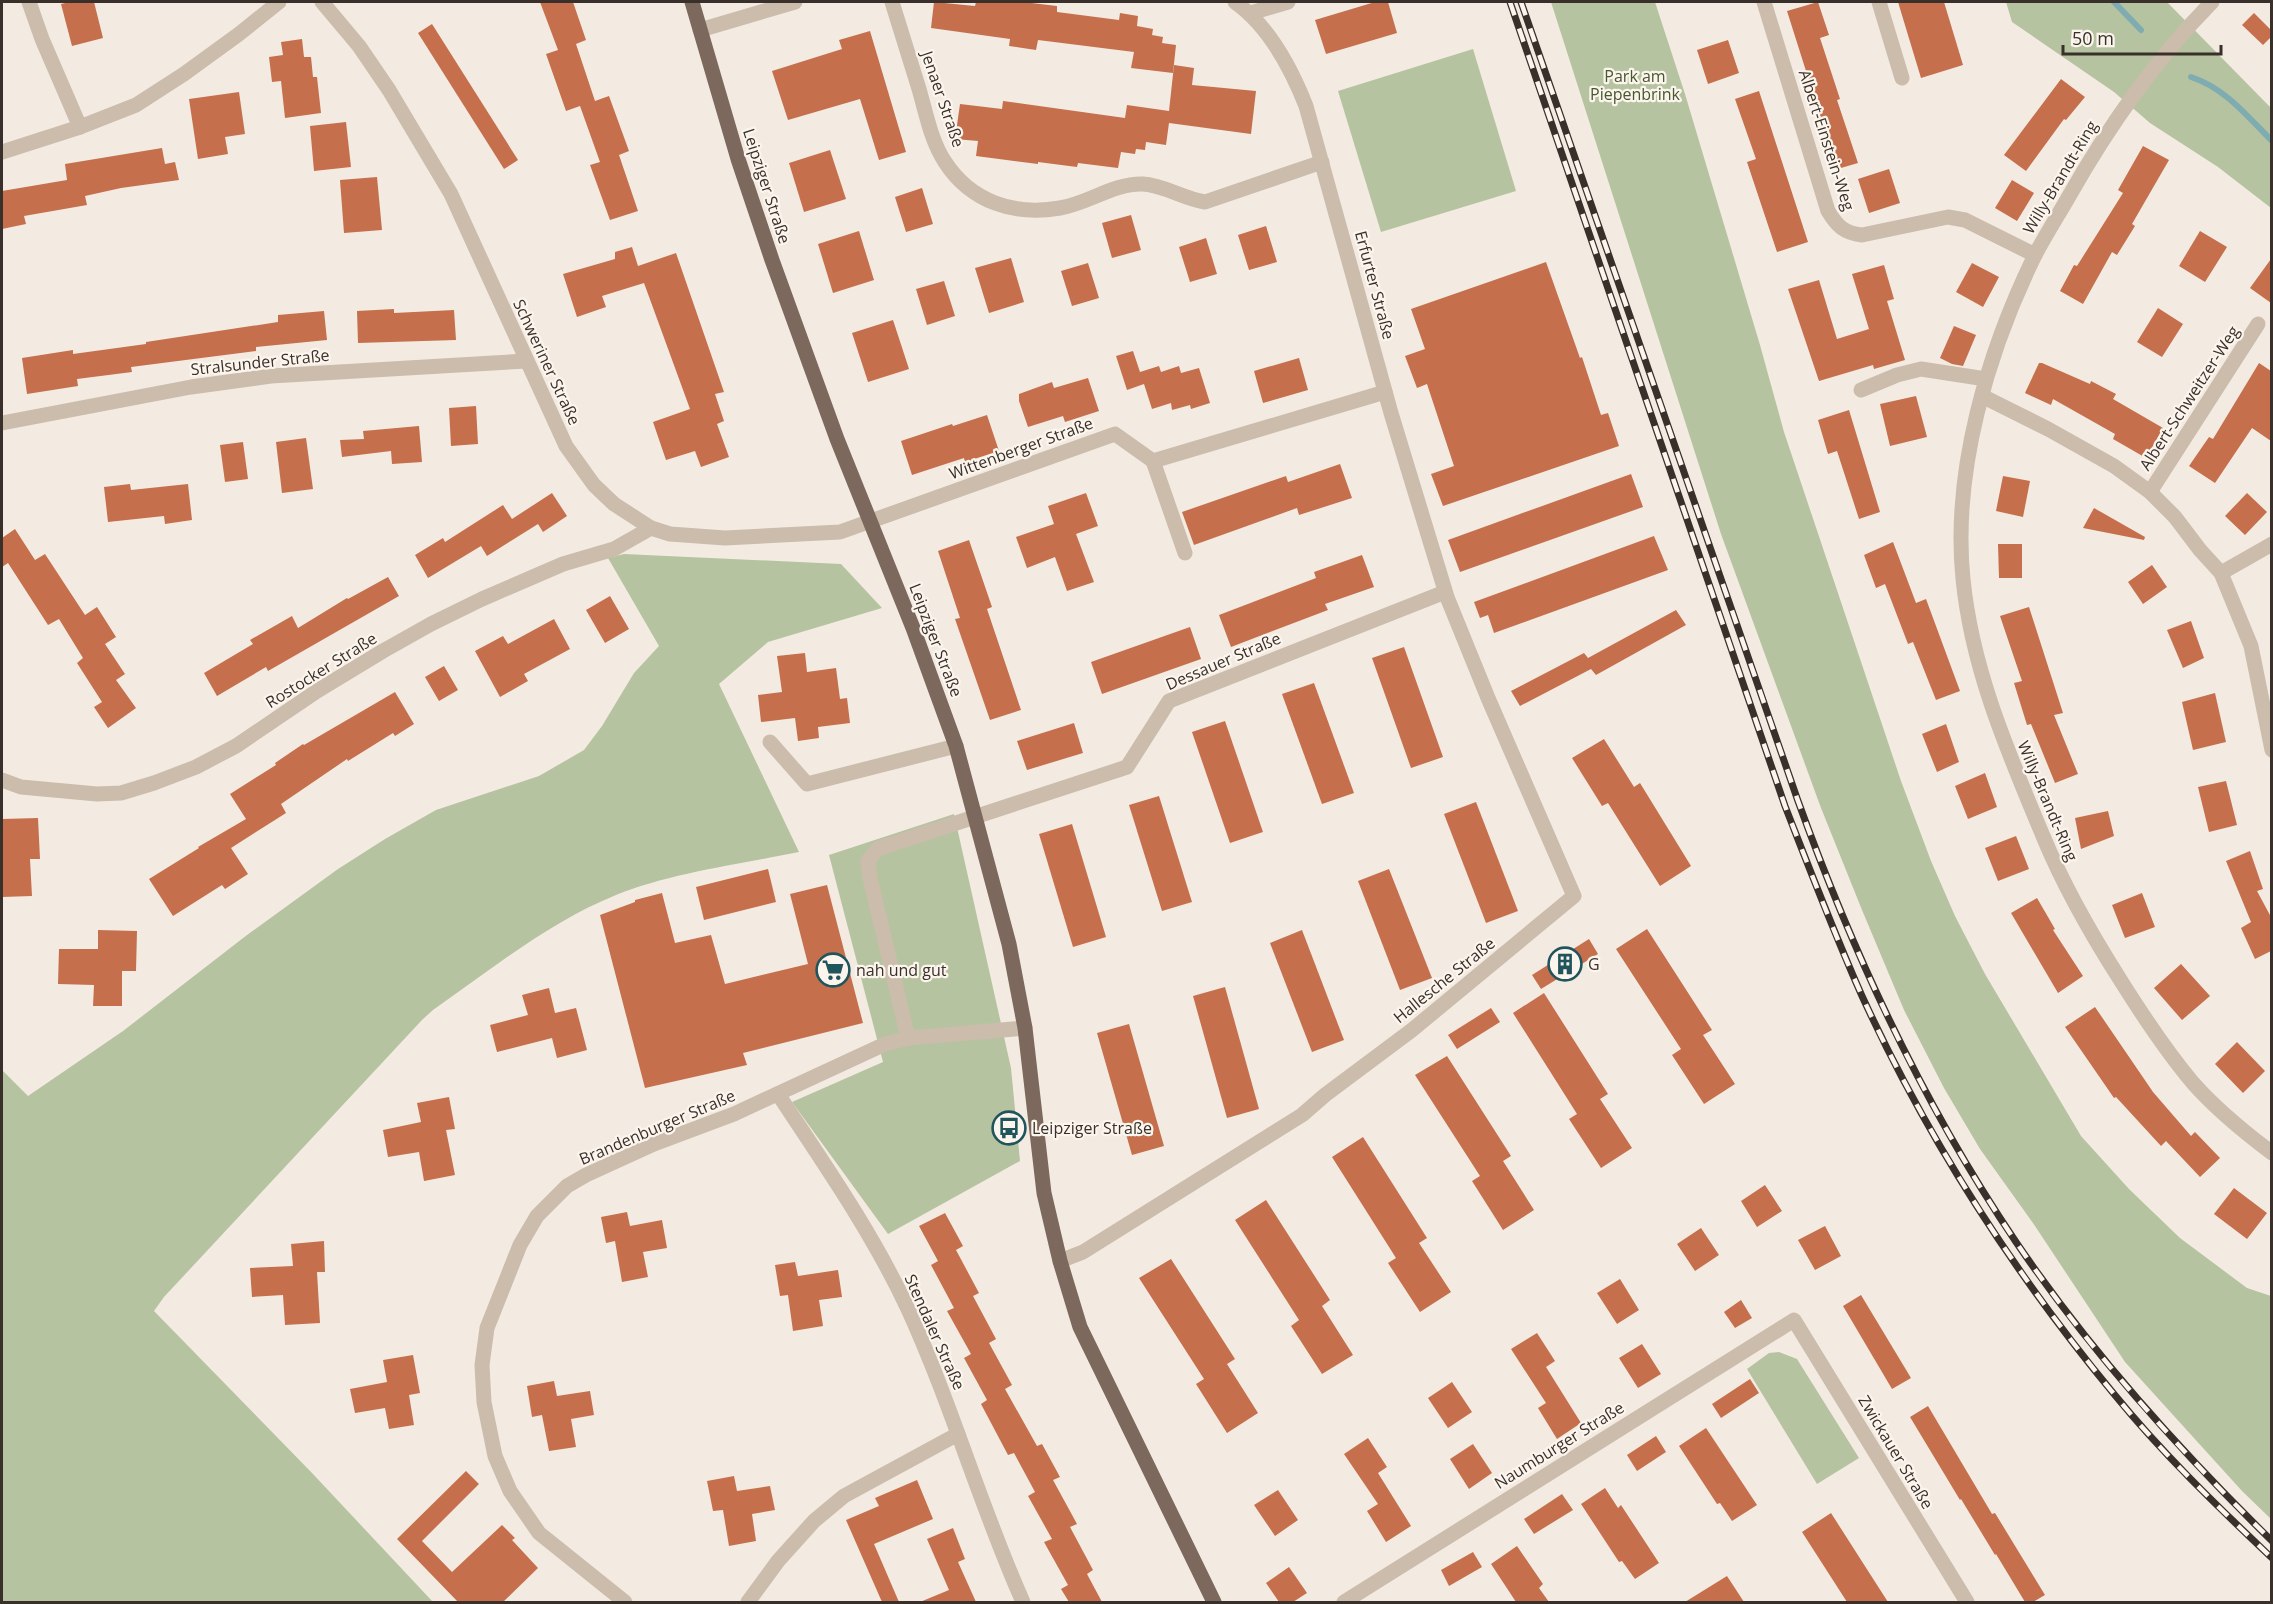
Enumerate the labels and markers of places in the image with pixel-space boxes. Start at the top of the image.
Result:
building icon: G [1547,946,1583,982]
supermarket icon: nah und gut [815,952,851,988]
place label: G [1588,953,1600,975]
place label: nah und gut [856,959,947,981]
bus stop icon: Leipziger Straße [991,1110,1027,1146]
place label: Leipziger Straße [1032,1117,1152,1139]

